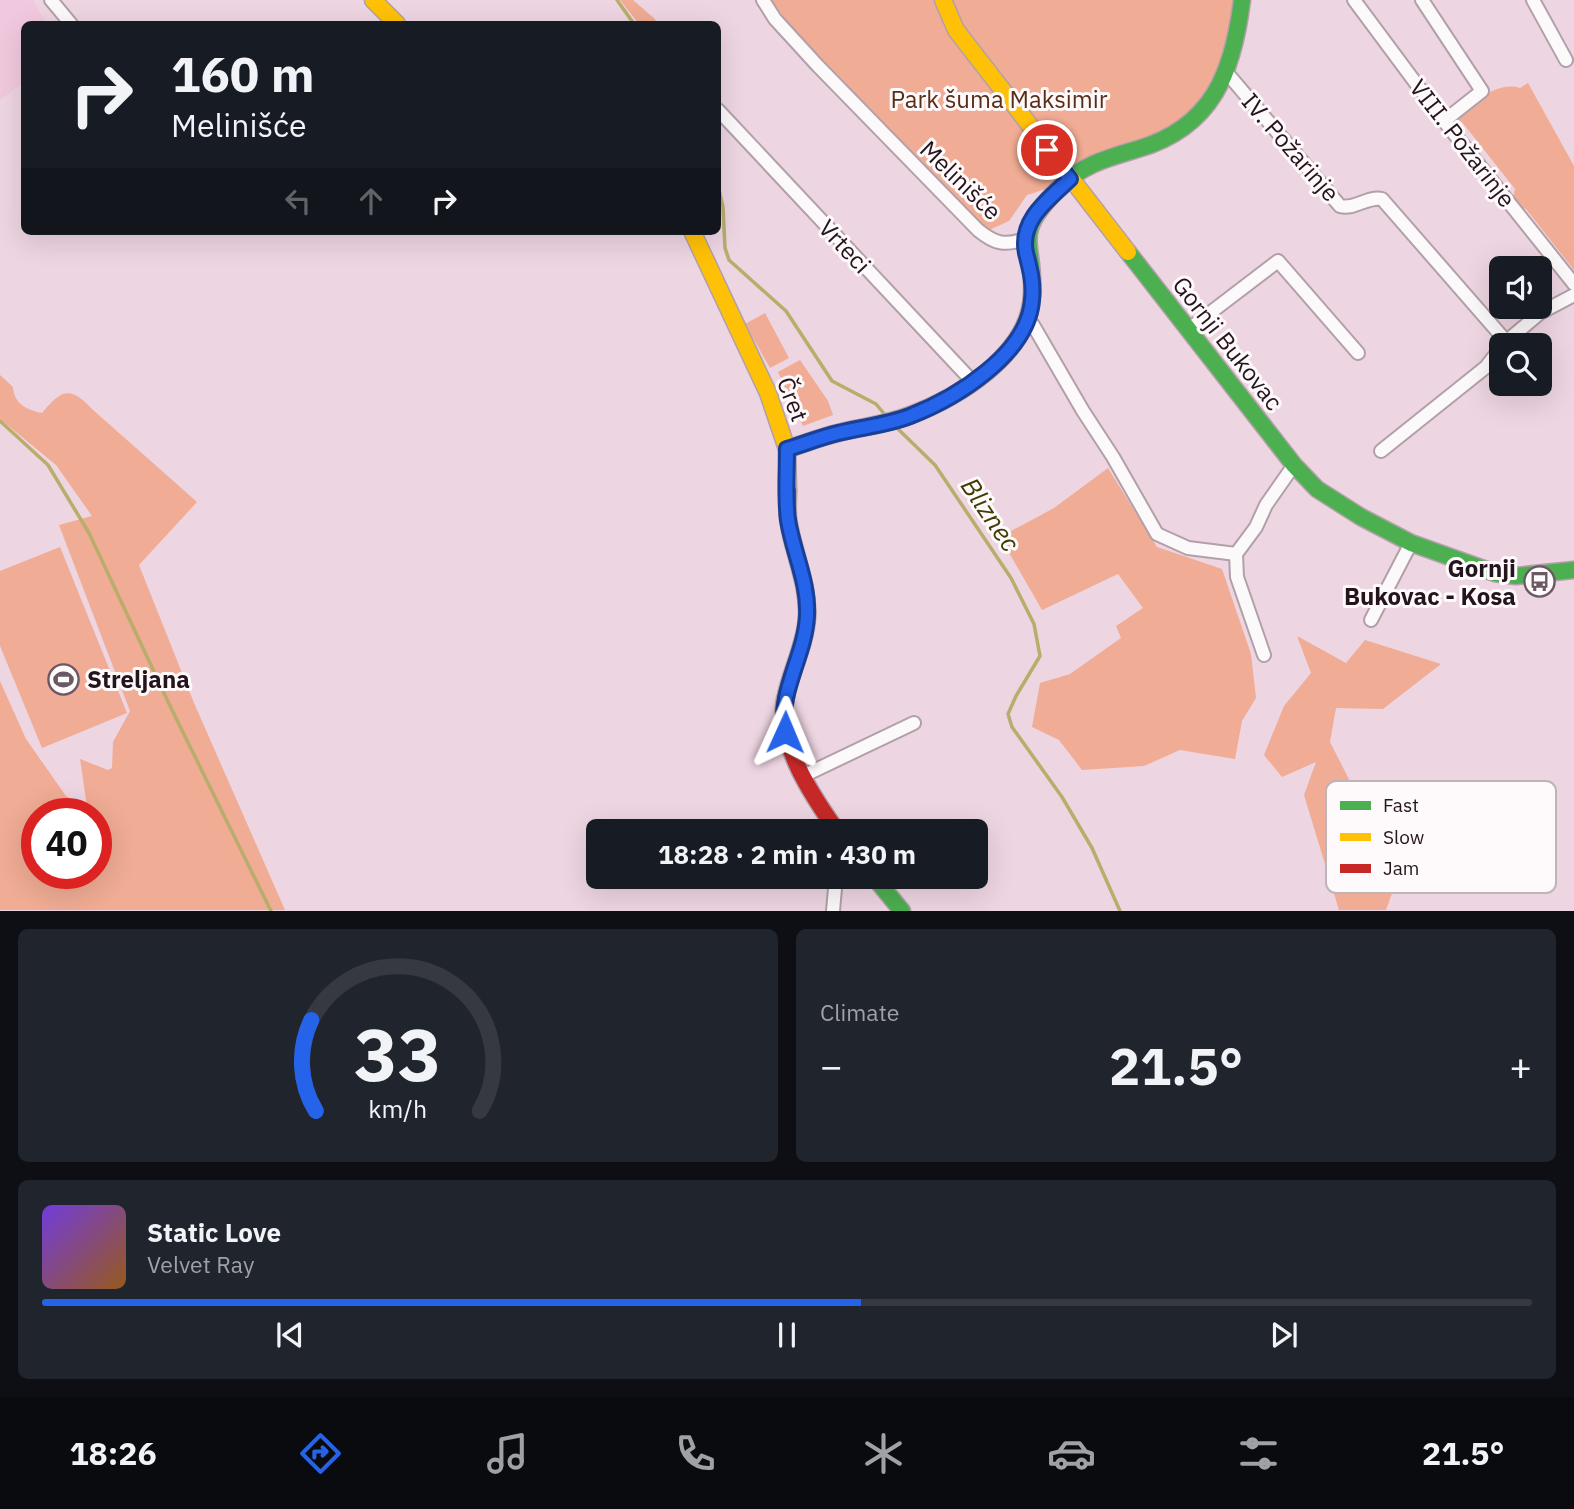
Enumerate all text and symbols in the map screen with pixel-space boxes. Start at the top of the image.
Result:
text: 160 m [171,42,315,105]
icon: right [56,49,147,140]
street label: VIII. Požarinje [1403,72,1523,214]
park label: Park šuma Maksimir [890,83,1108,115]
street label: IV. Požarinje [1235,86,1347,208]
text: Melinišće [171,104,307,146]
pin [1017,120,1077,180]
icon: arrive [1028,131,1066,169]
street label: Melinišće [913,133,1009,227]
icon: left [279,182,317,220]
icon: ahead [352,182,390,220]
icon: right [425,182,463,220]
street label: Vrteci [812,212,878,280]
map controls [1489,256,1552,396]
button: sound [1489,256,1552,319]
street label: Gornji Bukovac [1166,270,1290,416]
button: search [1489,333,1552,396]
street label: Čret [770,372,816,426]
water label: Bliznec [954,470,1028,558]
place label: Gornji Bukovac - Kosa [1344,552,1516,612]
bus stop icon: Gornji Bukovac - Kosa [1522,565,1556,599]
sports icon: Streljana [47,662,81,696]
place label: Streljana [87,663,190,695]
position arrow [748,695,822,769]
legend [1326,781,1556,893]
text: Fast [1383,793,1419,817]
speed limit sign: 40 [21,798,112,889]
text: Slow [1383,825,1424,849]
text: 18:28 · 2 min · 430 m [658,837,916,871]
text: Jam [1383,856,1419,880]
text: Climate [820,997,899,1027]
text: 33 [354,1007,442,1102]
text: 21.5° [1109,1032,1243,1099]
text: − [820,1041,843,1090]
text: + [1509,1041,1532,1090]
text: km/h [369,1092,427,1125]
text: Static Love [147,1215,281,1249]
text: Velvet Ray [147,1249,254,1279]
icon: previous [271,1316,309,1354]
icon: pause [768,1316,806,1354]
icon: next [1265,1316,1303,1354]
icon: directions [296,1429,345,1478]
icon: music [483,1429,532,1478]
icon: phone [671,1429,720,1478]
icon: climate [859,1429,908,1478]
icon: car [1047,1429,1096,1478]
icon: filters [1234,1429,1283,1478]
text: 18:26 [69,1432,157,1474]
text: 21.5° [1422,1432,1505,1474]

